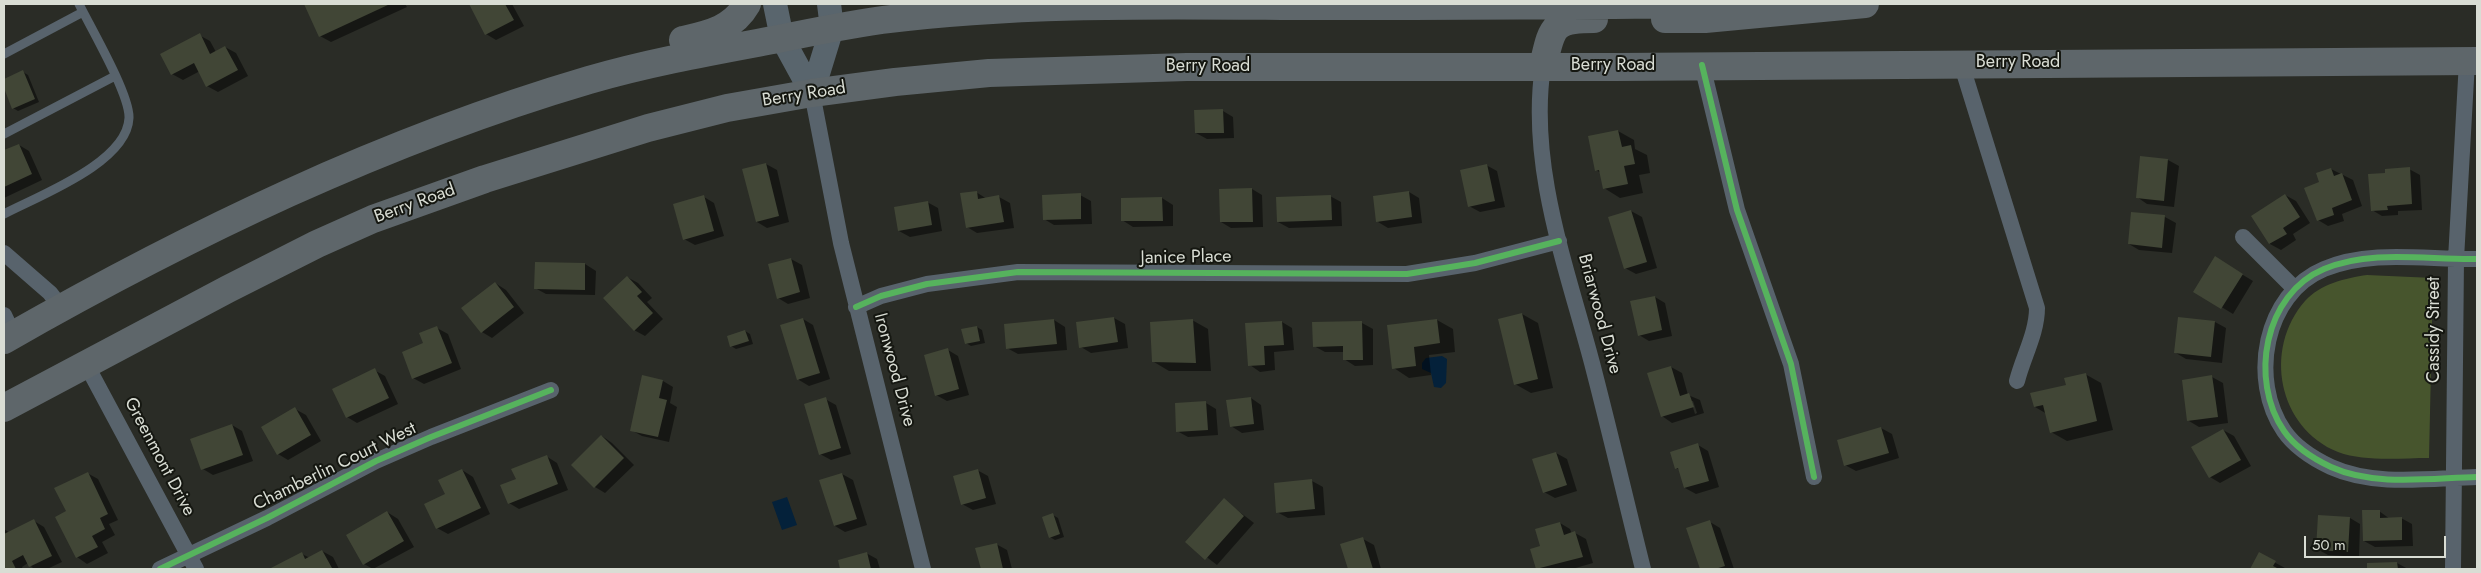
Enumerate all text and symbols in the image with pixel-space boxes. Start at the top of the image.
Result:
street label: Berry Road [1976,52,2060,74]
street label: Berry Road [1571,55,1655,77]
street label: Berry Road [1166,56,1250,78]
street label: Berry Road [761,78,847,112]
street label: Berry Road [372,179,458,229]
street label: Janice Place [1140,246,1232,270]
street label: Briarwood Drive [1573,252,1625,376]
street label: Cassidy Street [2424,277,2446,383]
street label: Ironwood Drive [868,311,920,429]
street label: Greenmont Drive [119,394,199,520]
street label: Chamberlin Court West [250,418,420,516]
scale bar [2306,526,2448,558]
text: 50 m [2312,534,2346,556]

